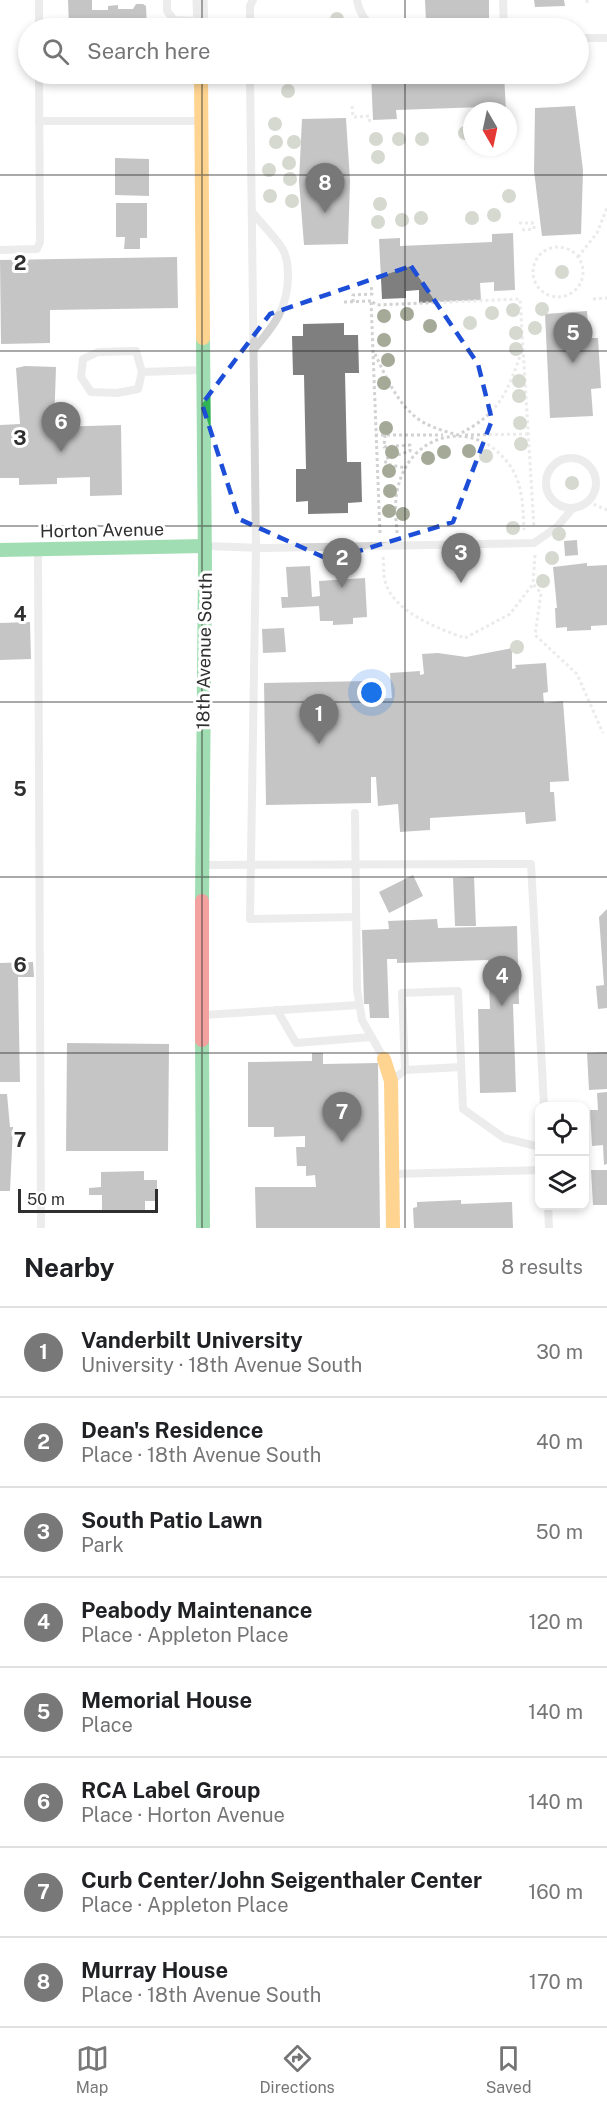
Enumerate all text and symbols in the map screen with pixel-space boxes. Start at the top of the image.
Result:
search box [18,18,589,84]
icon: search [39,35,72,68]
text: Search here [87,38,211,64]
north arrow [463,102,517,156]
pin: 8 [306,164,344,213]
text: 2 [14,251,26,275]
pin: 5 [554,314,592,363]
pin: 6 [42,402,80,452]
text: 3 [13,426,27,450]
street label: Horton Avenue [40,518,164,542]
pin: 3 [442,534,480,583]
pin: 2 [322,538,362,588]
street label: 18th Avenue South [192,572,216,730]
text: 4 [13,602,27,626]
your location [357,678,386,707]
pin: 1 [300,694,338,744]
text: 5 [13,777,27,801]
text: 6 [13,953,27,977]
pin: 4 [482,956,522,1006]
pin: 7 [322,1092,362,1142]
map controls [535,1102,589,1210]
button: locate [535,1102,589,1156]
text: 7 [14,1128,26,1152]
button: layers [535,1156,589,1210]
scale bar [18,1186,158,1214]
text: 50 m [27,1190,65,1209]
text: Nearby [24,1252,114,1283]
text: 8 results [501,1255,583,1279]
text: Vanderbilt University [81,1327,303,1353]
text: 1 [39,1340,48,1364]
text: 30 m [536,1340,583,1364]
text: University · 18th Avenue South [81,1353,362,1377]
text: Dean's Residence [81,1417,263,1443]
text: 2 [37,1430,50,1454]
text: 40 m [536,1430,583,1454]
text: Place · 18th Avenue South [81,1443,321,1467]
text: South Patio Lawn [81,1507,263,1533]
text: 3 [37,1520,50,1544]
text: 50 m [536,1520,583,1544]
text: Park [81,1533,124,1557]
text: Peabody Maintenance [81,1597,313,1623]
text: 4 [37,1610,50,1634]
text: 120 m [529,1610,583,1634]
text: Place · Appleton Place [81,1623,288,1647]
text: Memorial House [81,1687,252,1713]
text: 5 [37,1700,50,1724]
text: 140 m [528,1700,583,1724]
text: Place [81,1713,133,1737]
text: RCA Label Group [81,1777,260,1803]
text: 6 [37,1790,50,1814]
text: 140 m [528,1790,583,1814]
text: Place · Horton Avenue [81,1803,285,1827]
text: Curb Center/John Seigenthaler Center [81,1867,482,1893]
text: 7 [37,1880,50,1904]
text: 160 m [528,1880,583,1904]
text: Place · Appleton Place [81,1893,288,1917]
text: Murray House [81,1957,228,1983]
text: 8 [37,1970,50,1994]
text: 170 m [529,1970,583,1994]
text: Place · 18th Avenue South [81,1983,321,2007]
tab: Map [76,2042,109,2097]
tab: Directions [260,2042,335,2097]
tab: Saved [486,2042,531,2097]

